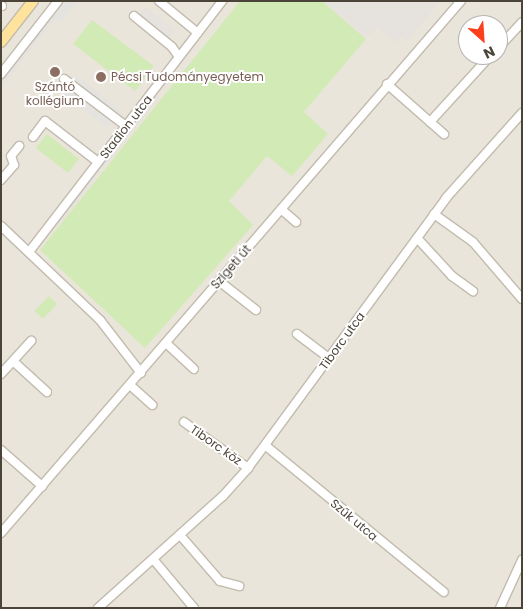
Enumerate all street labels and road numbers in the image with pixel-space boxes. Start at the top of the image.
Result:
street label: Stadion utca [97,92,155,162]
street label: Szigeti út [208,242,254,292]
street label: Tiborc utca [316,309,368,373]
street label: Tiborc köz [187,422,245,468]
street label: Szűk utca [328,496,380,544]

